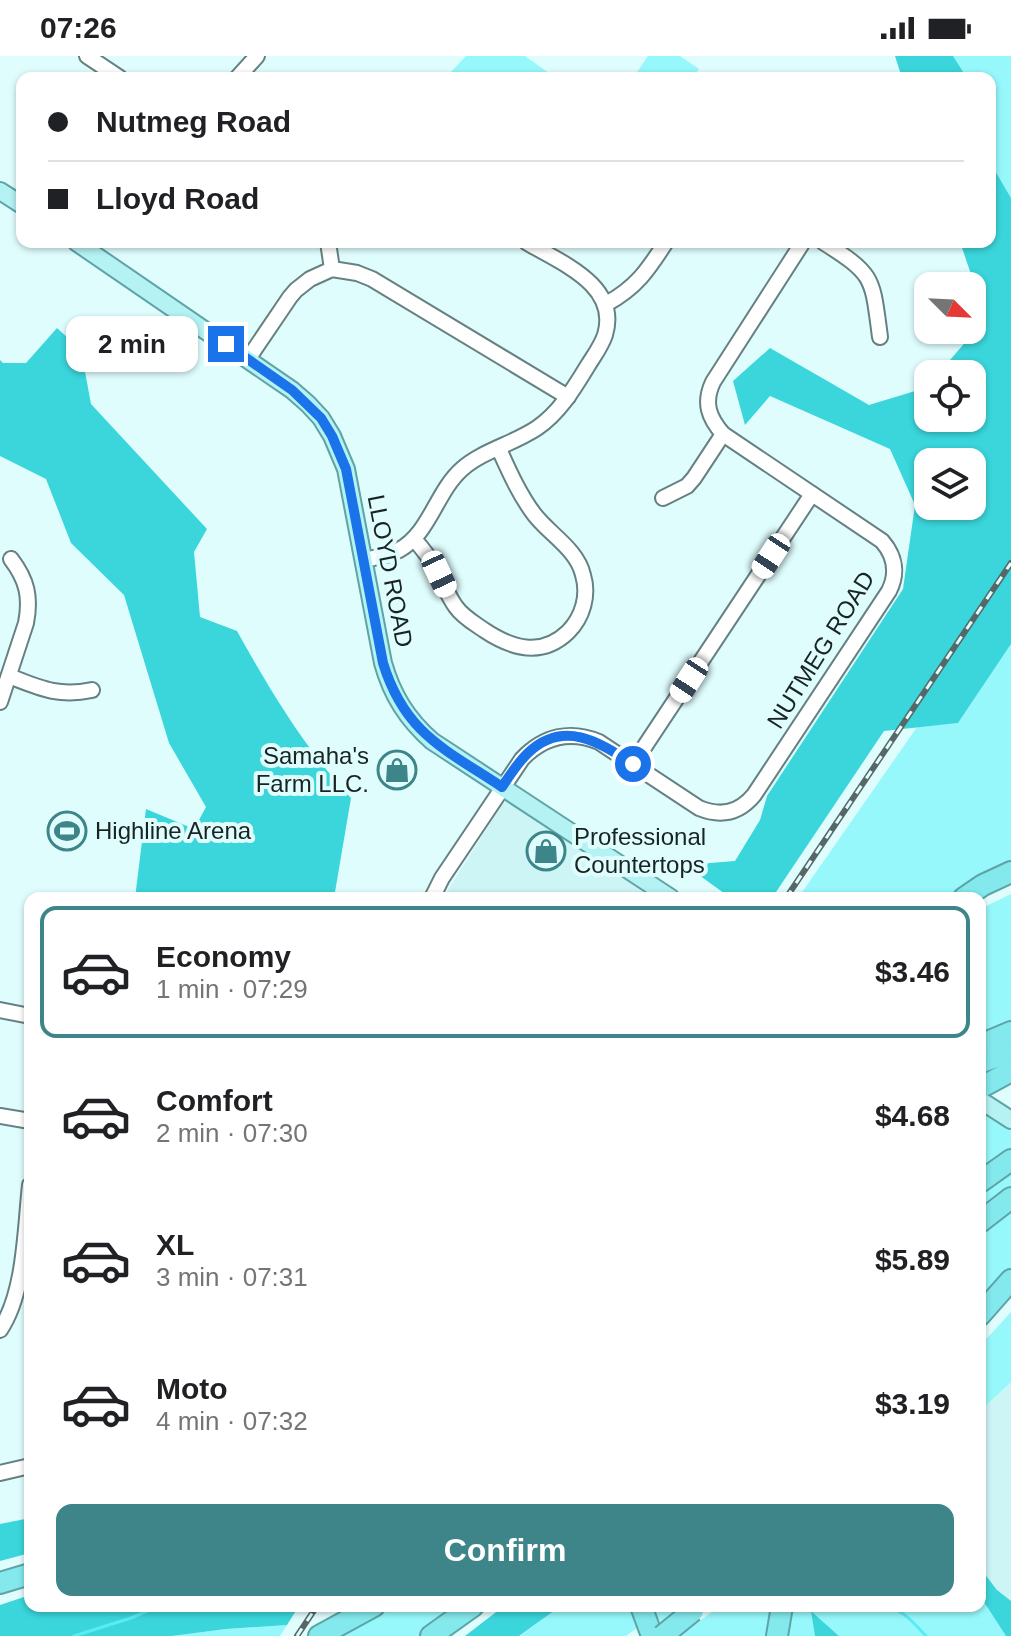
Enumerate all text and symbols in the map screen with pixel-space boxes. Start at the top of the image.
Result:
text: 07:26 [40,11,117,44]
text: Nutmeg Road [96,105,291,138]
text: Lloyd Road [96,182,259,215]
north arrow [914,272,986,344]
map controls [914,272,986,520]
callout: 2 min [66,316,198,372]
route end [208,326,244,362]
text: 2 min [98,329,166,359]
button: locate [914,360,986,432]
button: layers [914,448,986,520]
street label: LLOYD ROAD [362,492,419,649]
car [748,529,794,583]
car [418,547,460,601]
street label: NUTMEG ROAD [761,566,880,733]
car [666,653,712,707]
place label: Samaha's Farm LLC. [256,742,369,797]
route start [615,746,651,782]
shop icon: Samaha's Farm LLC. [376,749,418,791]
sports icon: Highline Arena [46,810,88,852]
place label: Highline Arena [95,817,252,844]
place label: Professional Countertops [574,823,706,878]
shop icon: Professional Countertops [525,830,567,872]
icon: car [60,936,132,1008]
text: Economy [156,940,291,973]
text: $3.46 [875,955,950,988]
text: 1 min · 07:29 [156,974,308,1004]
icon: car [60,1080,132,1152]
text: Comfort [156,1084,273,1117]
text: $4.68 [875,1099,950,1132]
text: 2 min · 07:30 [156,1118,308,1148]
icon: car [60,1224,132,1296]
text: XL [156,1228,194,1261]
text: $5.89 [875,1243,950,1276]
text: 3 min · 07:31 [156,1262,308,1292]
icon: car [60,1368,132,1440]
text: Moto [156,1372,228,1405]
text: $3.19 [875,1387,950,1420]
text: 4 min · 07:32 [156,1406,308,1436]
button: Confirm [56,1504,954,1596]

